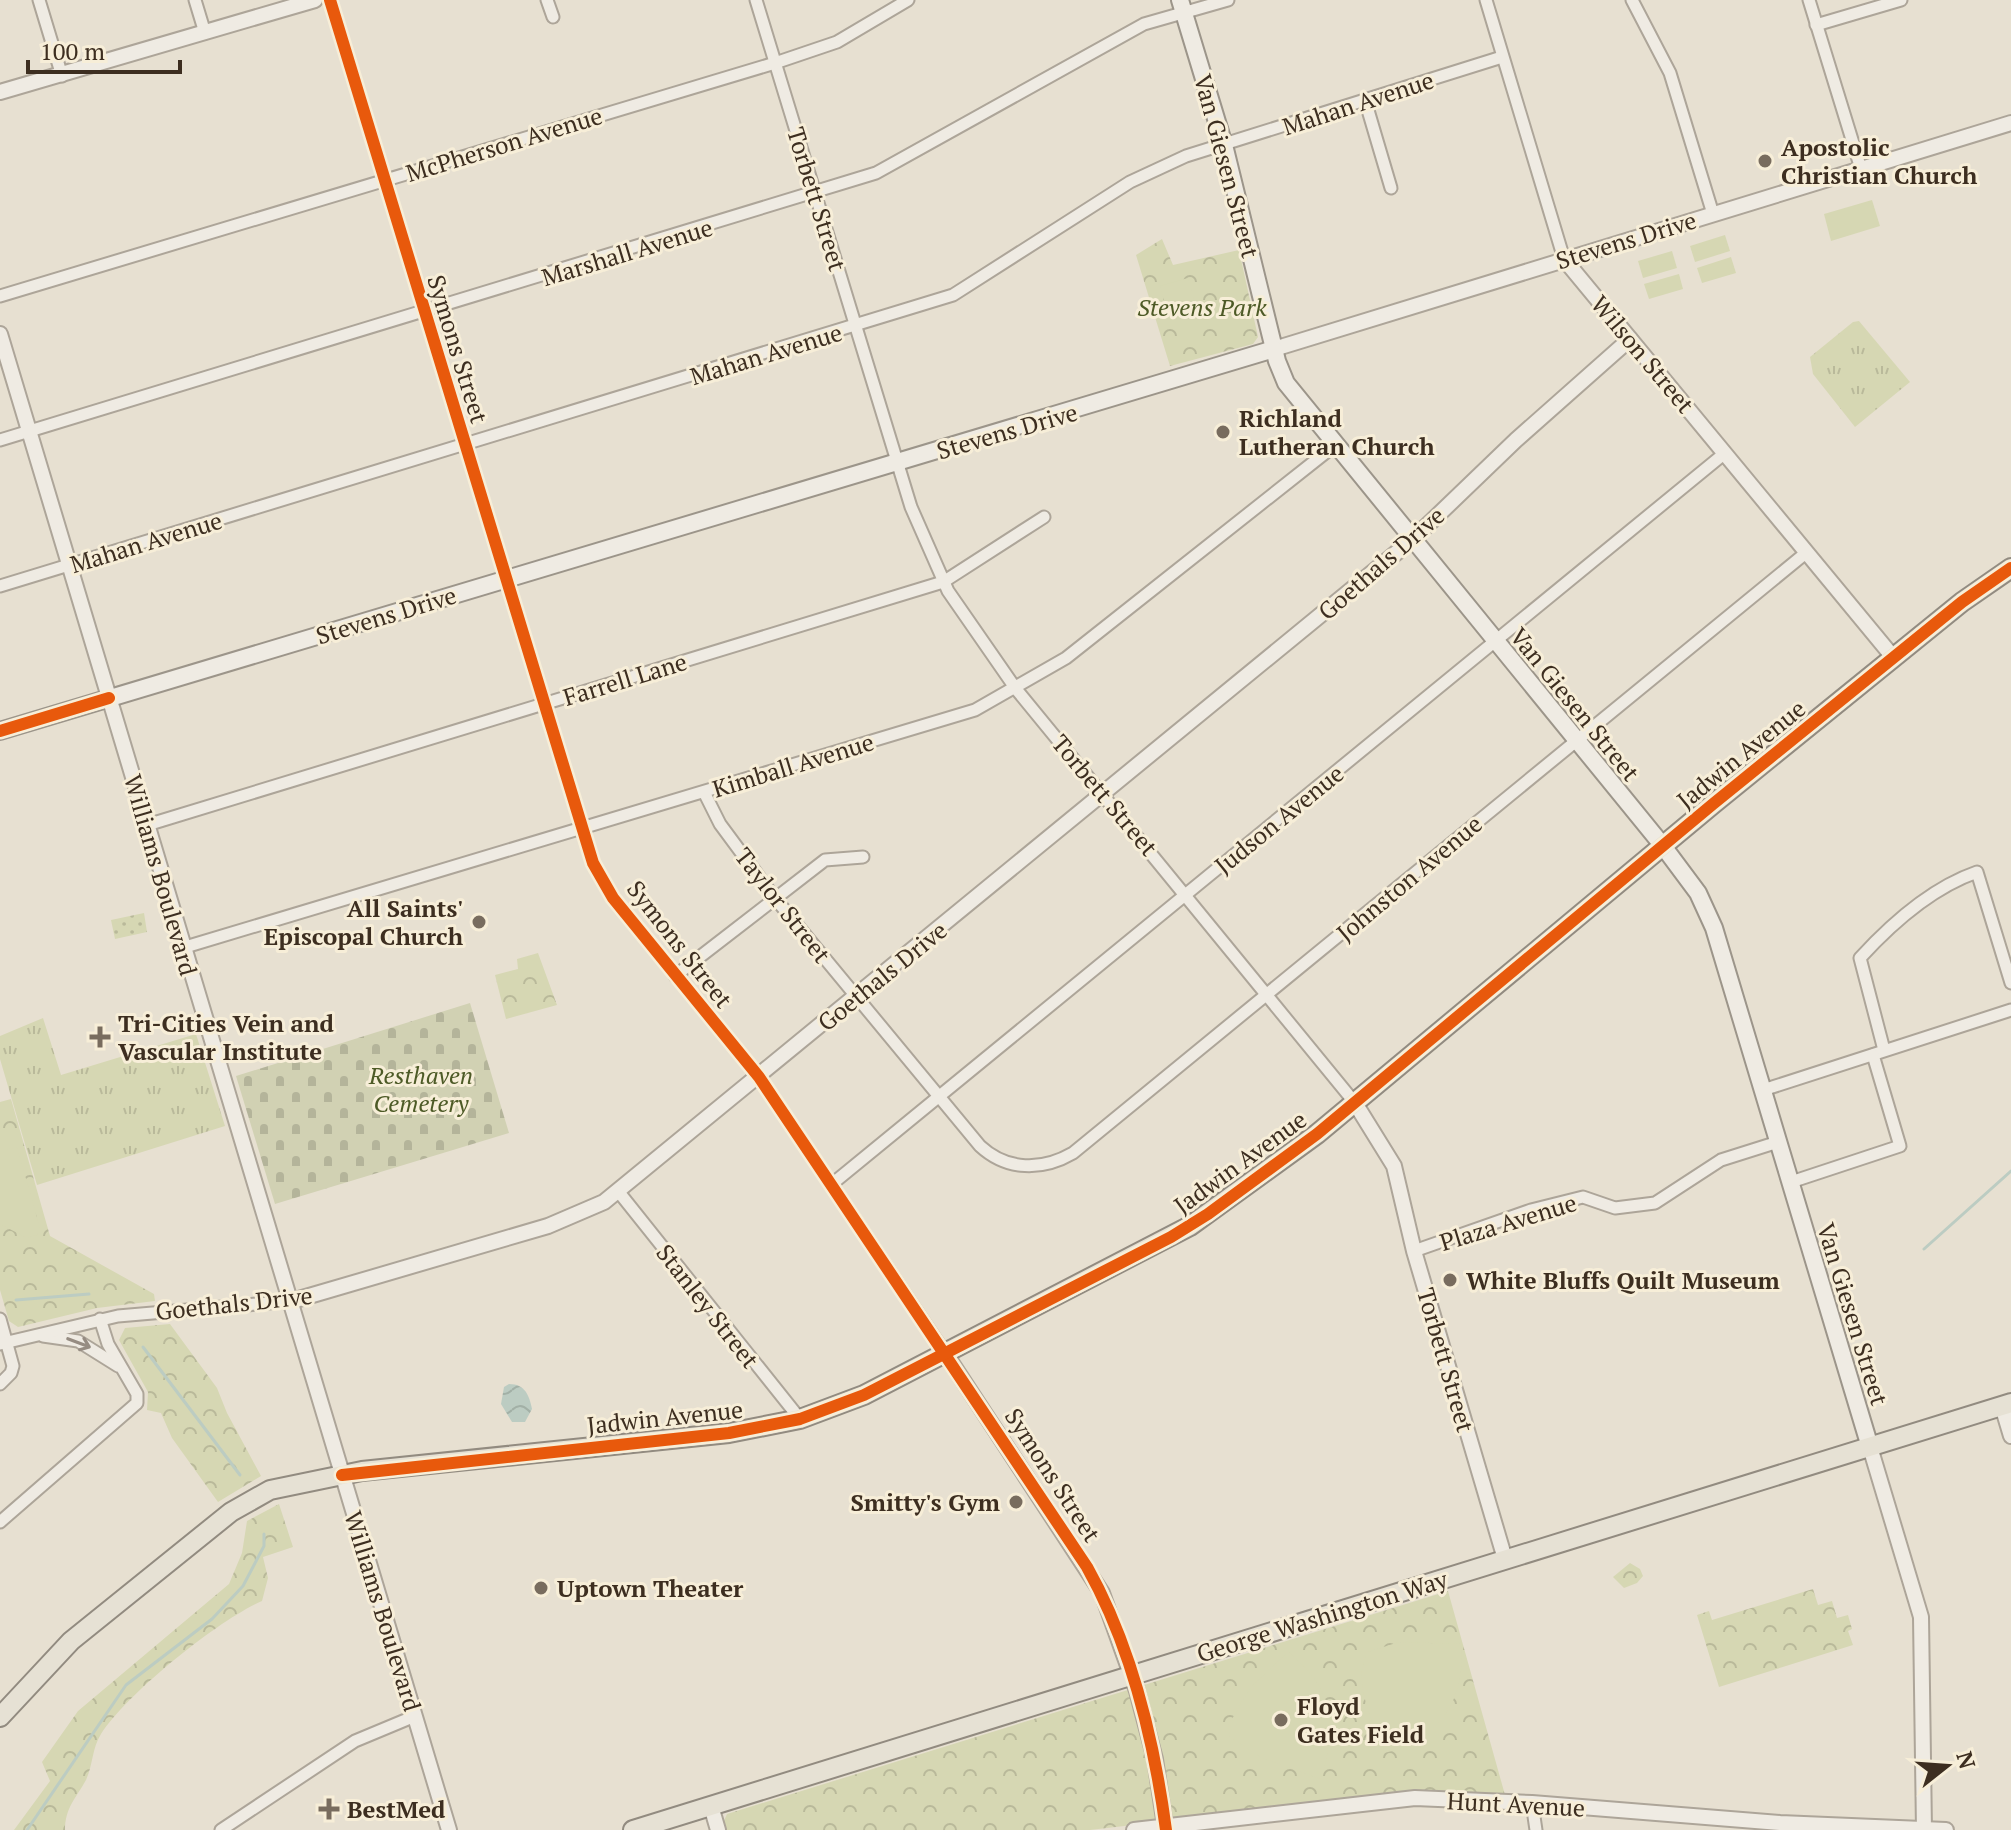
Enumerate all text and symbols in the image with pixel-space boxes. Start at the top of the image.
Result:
scale bar [28,24,180,74]
text: 100 m [40,35,105,67]
street label: Mahan Avenue [1278,63,1438,143]
street label: Van Giesen Street [1187,71,1267,262]
street label: McPherson Avenue [402,99,606,189]
street label: Torbett Street [780,123,854,275]
place label: Apostolic Christian Church [1781,131,1978,191]
marker: Apostolic Christian Church [1756,152,1774,170]
street label: Stevens Drive [1552,204,1700,276]
street label: Marshall Avenue [538,211,716,293]
street label: Symons Street [420,271,496,427]
street label: Wilson Street [1584,288,1702,420]
park label: Stevens Park [1137,291,1267,323]
street label: Mahan Avenue [686,316,846,392]
street label: Stevens Drive [933,396,1081,466]
place label: Richland Lutheran Church [1239,402,1435,462]
marker: Richland Lutheran Church [1214,423,1232,441]
street label: Goethals Drive [1311,499,1451,627]
street label: Mahan Avenue [66,504,226,580]
street label: Stevens Drive [312,579,460,651]
street label: Van Giesen Street [1503,620,1647,788]
street label: Farrell Lane [559,645,691,713]
street label: Jadwin Avenue [1670,692,1812,816]
street label: Kimball Avenue [708,725,878,805]
street label: Torbett Street [1045,728,1165,862]
street label: Judson Avenue [1208,757,1350,881]
street label: Williams Boulevard [117,771,205,979]
street label: Johnston Avenue [1330,808,1488,948]
street label: Taylor Street [728,841,838,969]
street label: Symons Street [620,874,740,1014]
place label: All Saints' Episcopal Church [264,892,464,952]
marker: All Saints' Episcopal Church [470,913,488,931]
street label: Goethals Drive [811,914,953,1038]
place label: Tri-Cities Vein and Vascular Institute [118,1007,334,1067]
marker: Tri-Cities Vein and Vascular Institute [89,1026,111,1048]
park label: Resthaven Cemetery [368,1059,473,1119]
street label: Jadwin Avenue [1167,1103,1313,1221]
street label: Plaza Avenue [1436,1186,1580,1258]
street label: Van Giesen Street [1810,1219,1896,1409]
street label: Stanley Street [650,1237,767,1375]
place label: White Bluffs Quilt Museum [1466,1264,1780,1296]
marker: White Bluffs Quilt Museum [1441,1271,1459,1289]
street label: Goethals Drive [154,1279,314,1327]
street label: Torbett Street [1410,1284,1482,1436]
one-way arrow [66,1337,91,1351]
street label: Jadwin Avenue [585,1393,745,1441]
street label: Symons Street [998,1402,1108,1548]
place label: Smitty's Gym [850,1486,1000,1518]
marker: Smitty's Gym [1007,1493,1025,1511]
street label: Williams Boulevard [337,1507,429,1715]
street label: George Washington Way [1193,1562,1452,1669]
place label: Uptown Theater [557,1572,744,1604]
marker: Uptown Theater [532,1579,550,1597]
place label: Floyd Gates Field [1297,1690,1425,1750]
marker: Floyd Gates Field [1272,1711,1290,1729]
north arrow [1907,1726,1987,1806]
text: N [1950,1748,1983,1773]
street label: Hunt Avenue [1446,1784,1586,1824]
place label: BestMed [347,1793,446,1825]
marker: BestMed [318,1798,340,1820]

